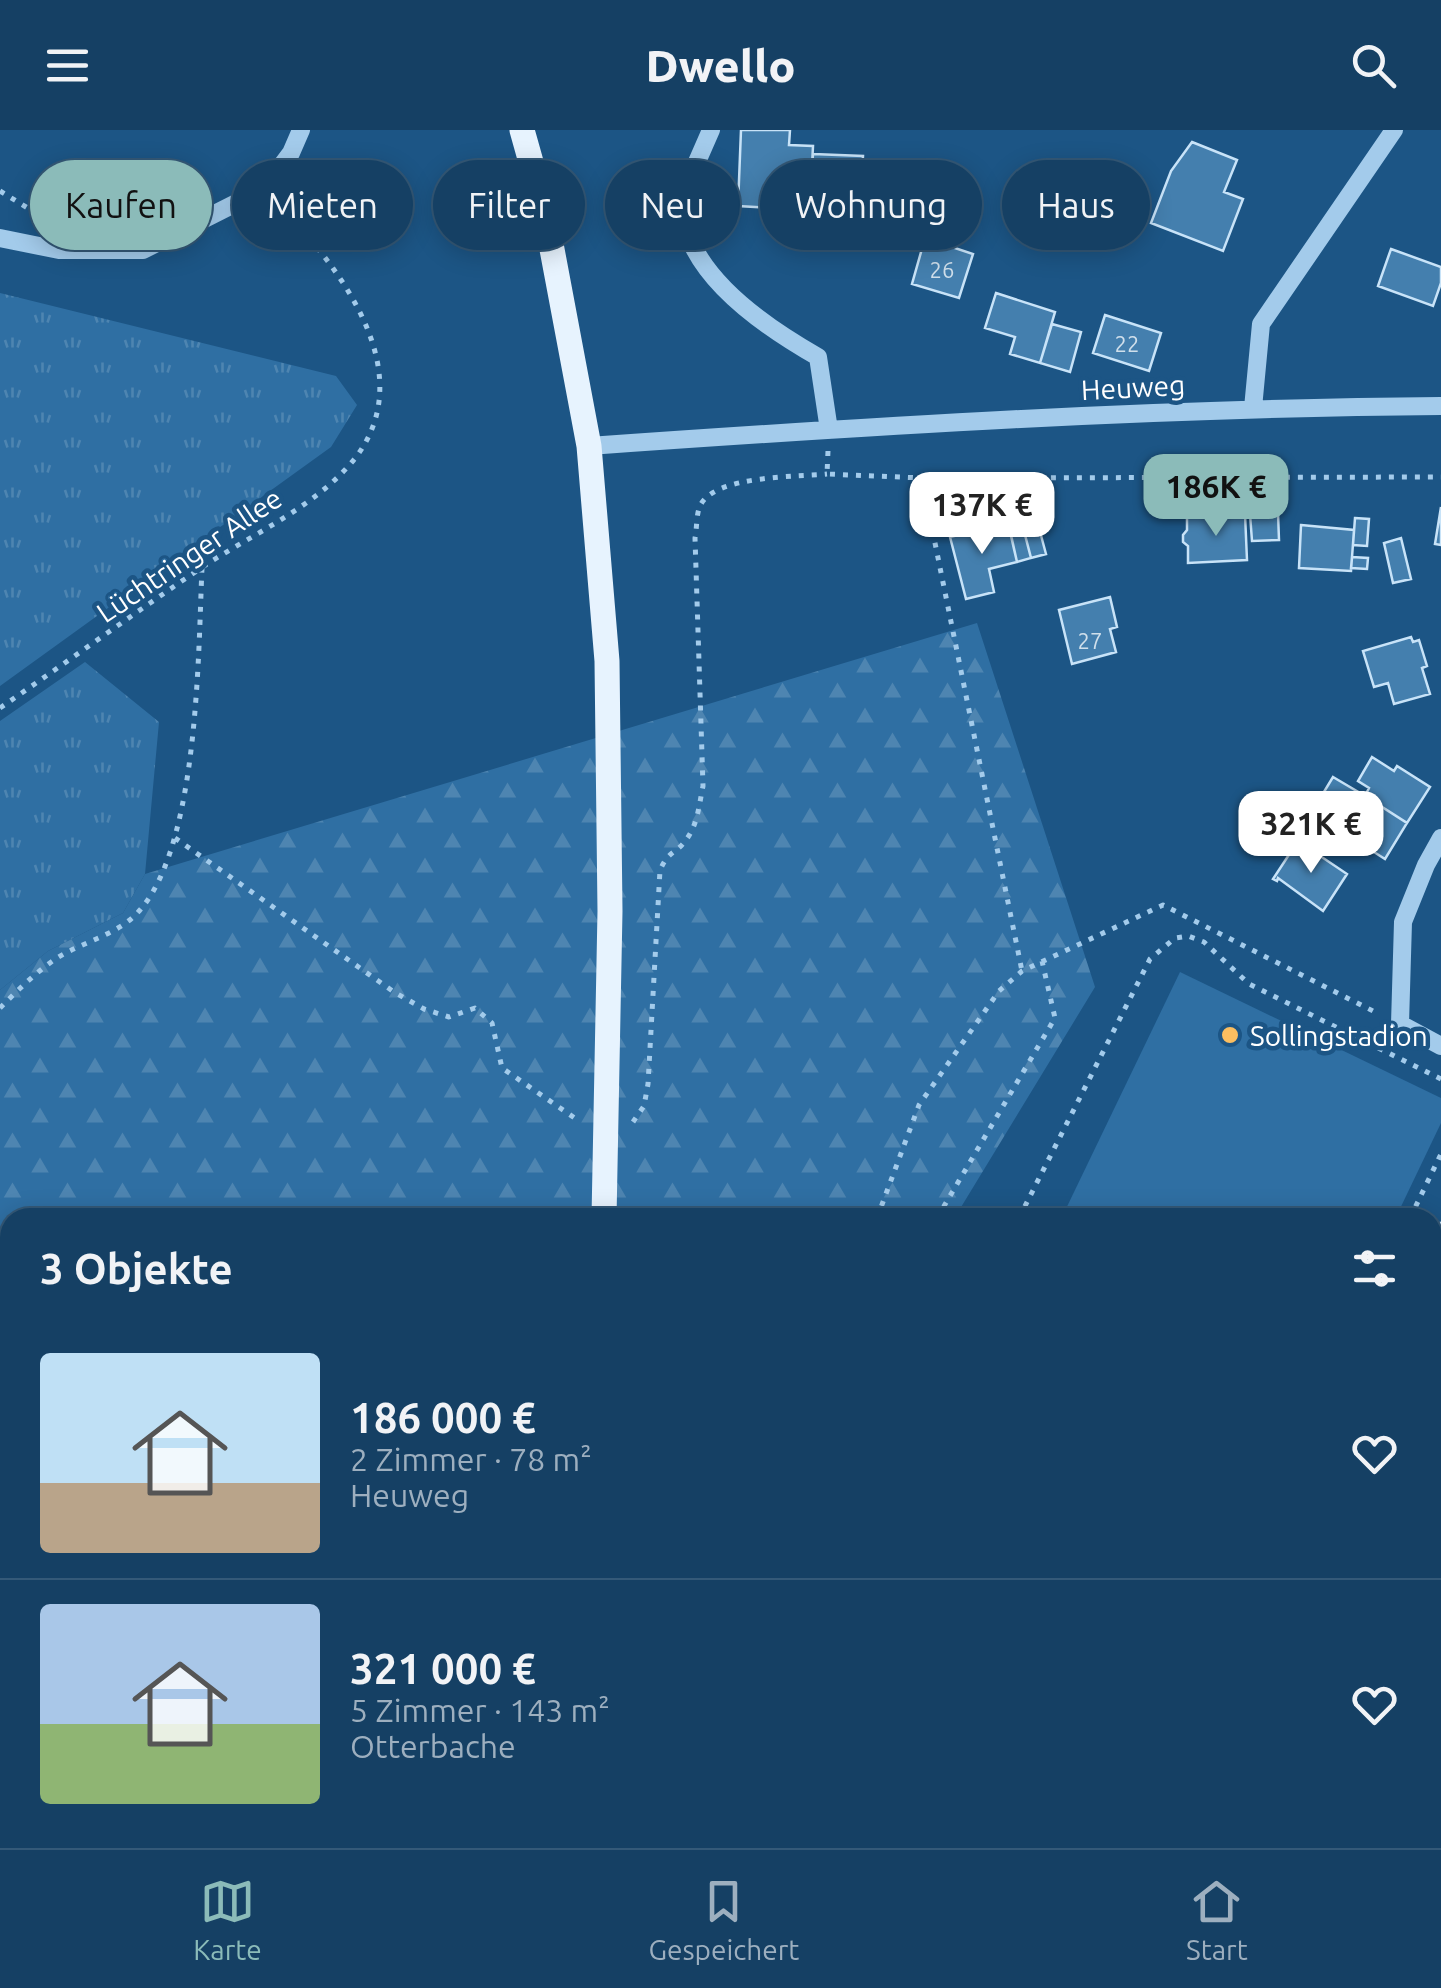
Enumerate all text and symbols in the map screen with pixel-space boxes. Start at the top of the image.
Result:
icon: menu [40,38,95,93]
icon: search [1346,38,1401,93]
text: Dwello [646,40,795,91]
chip: Kaufen [30,160,212,250]
chip: Mieten [232,160,413,250]
chip: Filter [433,160,585,250]
chip: Neu [605,160,740,250]
chip: Wohnung [760,160,982,250]
chip: Haus [1002,160,1150,250]
house number: 26 [930,257,954,282]
house number: 22 [1115,331,1139,356]
street label: Heuweg [1080,369,1186,405]
pin: 186K € [1135,454,1297,539]
text: 186K € [1165,468,1267,504]
pin: 137K € [901,472,1063,557]
street label: Lüchtringer Allee [91,482,287,628]
text: 137K € [931,486,1033,522]
house number: 27 [1078,628,1102,653]
pin: 321K € [1230,791,1392,876]
text: 321K € [1260,805,1362,841]
place label: Sollingstadion [1250,1020,1428,1051]
marker: Sollingstadion [1219,1024,1241,1046]
icon: filters [1347,1241,1402,1296]
text: 3 Objekte [40,1245,233,1292]
icon: home [120,1393,240,1513]
text: 186 000 € [350,1394,536,1441]
icon: heart [1347,1426,1402,1481]
text: 2 Zimmer · 78 m² [350,1441,592,1477]
text: Heuweg [350,1477,469,1513]
icon: home [120,1644,240,1764]
text: 321 000 € [350,1645,536,1692]
icon: heart [1347,1677,1402,1732]
text: 5 Zimmer · 143 m² [350,1692,610,1728]
text: Otterbache [350,1728,516,1764]
tab: Karte [193,1874,262,1965]
tab: Gespeichert [648,1874,799,1965]
tab: Start [1186,1874,1248,1965]

